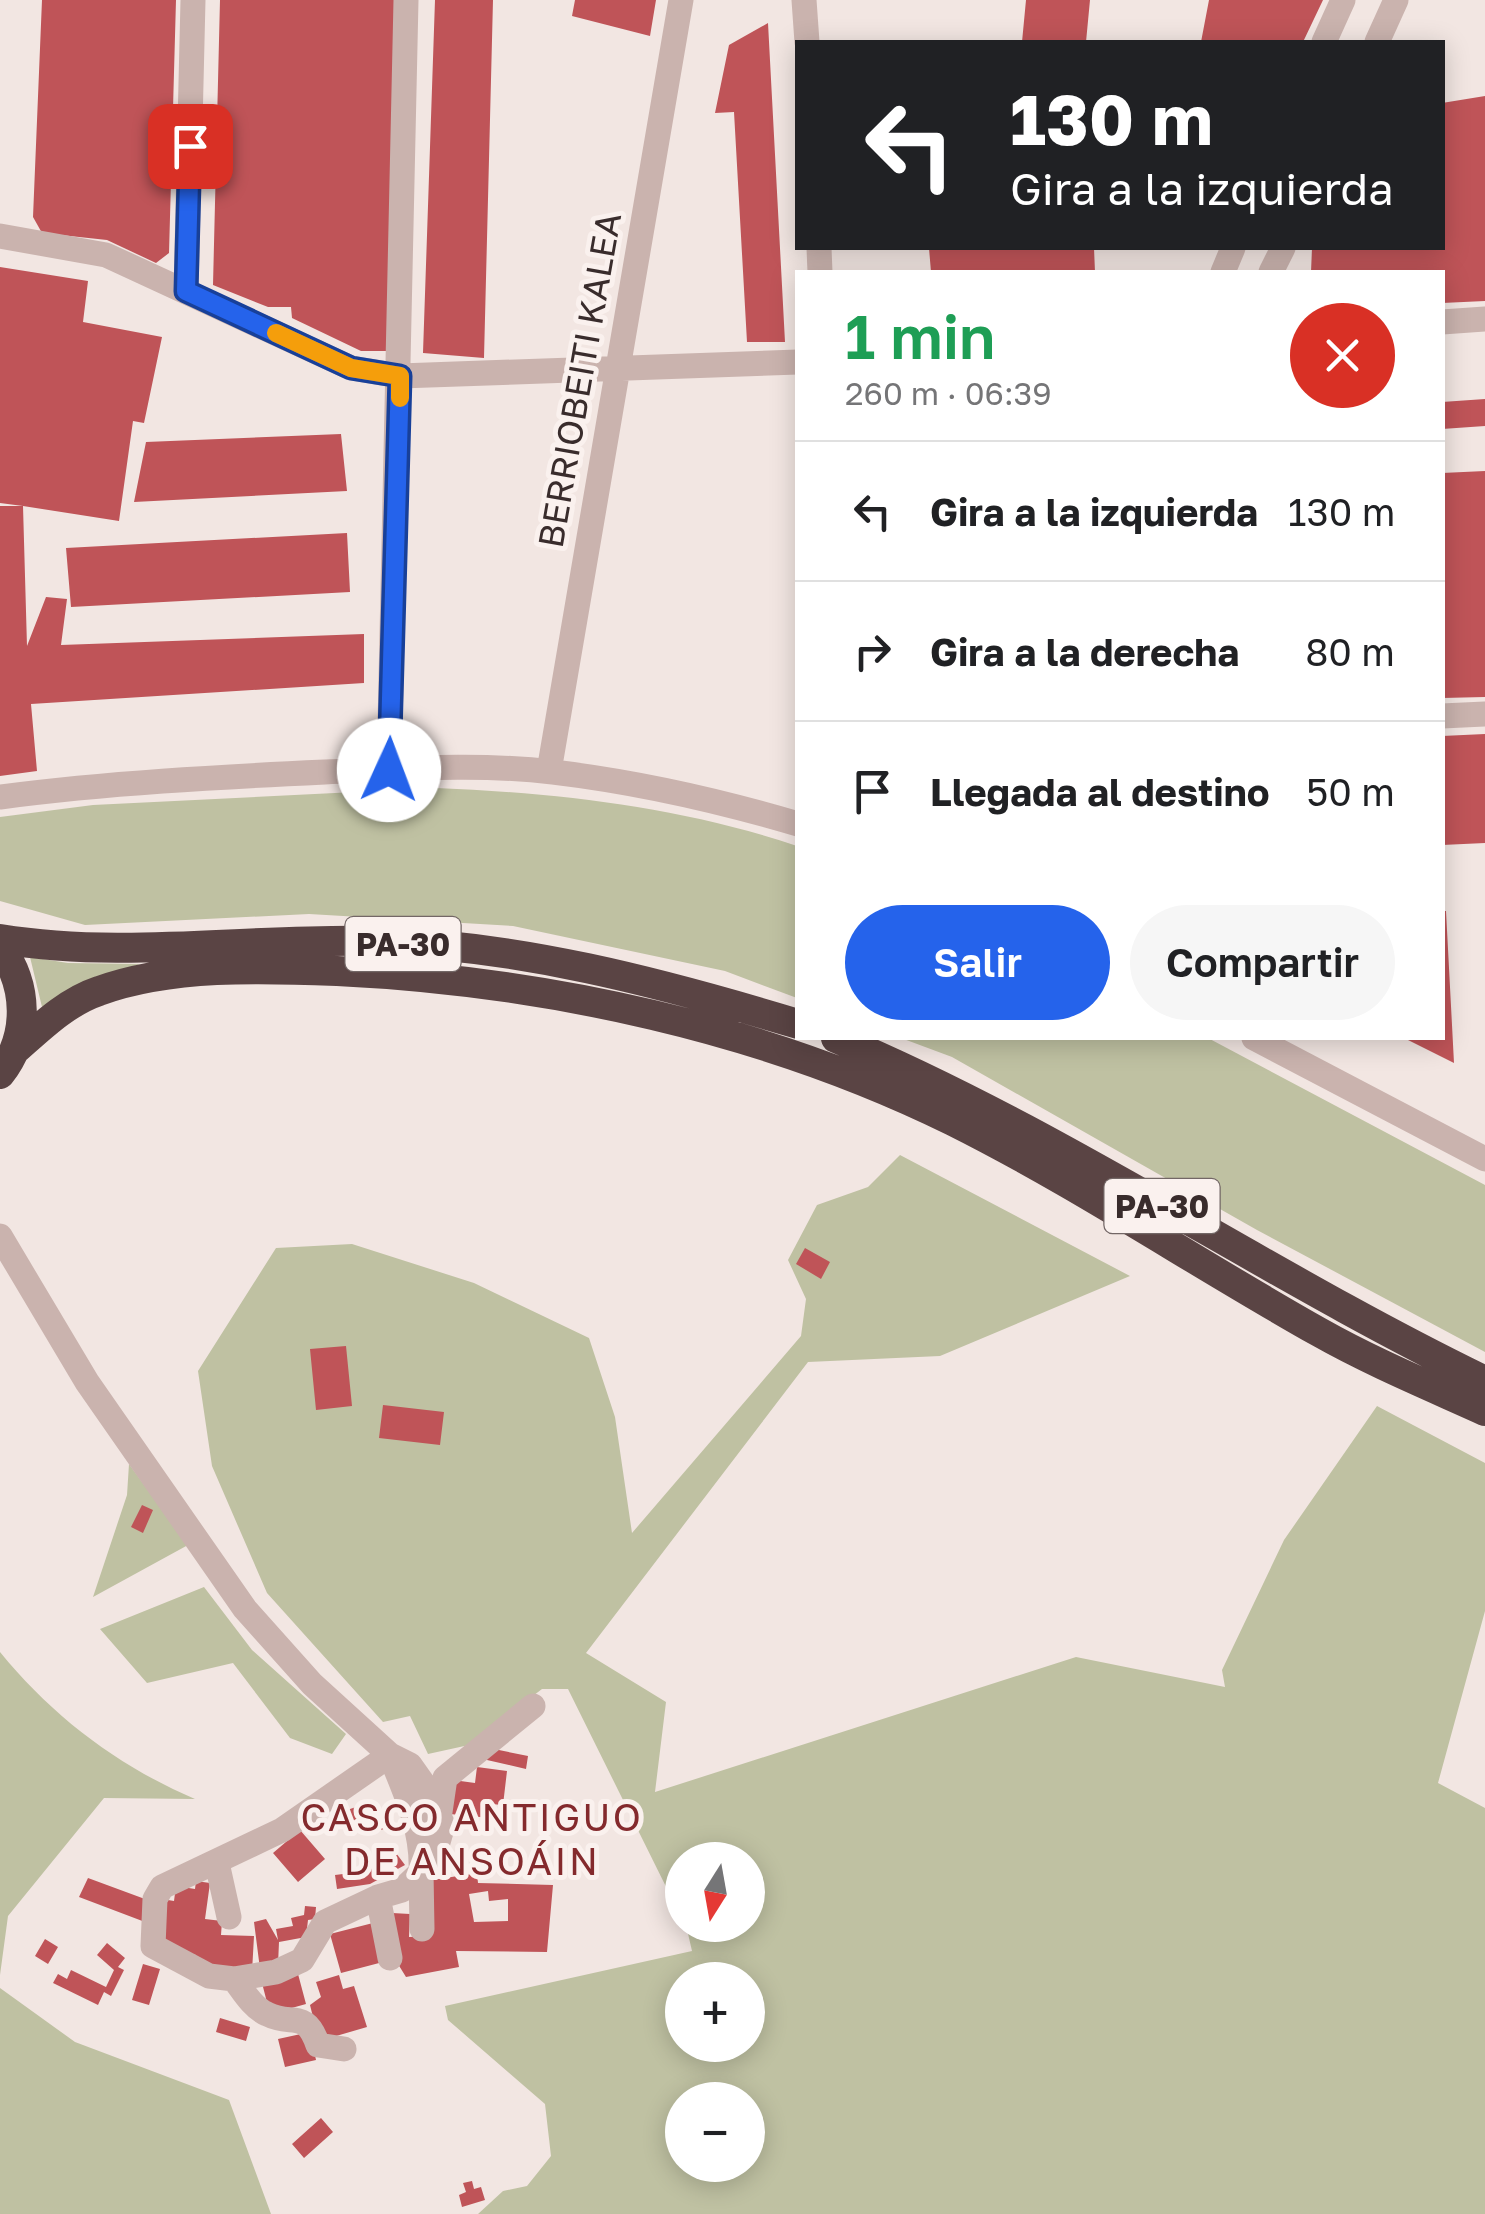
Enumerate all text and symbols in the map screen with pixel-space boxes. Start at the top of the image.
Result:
text: 130 m [1010,76,1213,160]
icon: left [845,80,975,210]
pin [148,104,233,189]
icon: arrive [163,119,218,174]
text: Gira a la izquierda [1010,161,1394,215]
street label: BERRIOBEITI KALEA [529,209,629,551]
text: 1 min [845,300,995,372]
button: close [1290,303,1395,408]
text: 260 m · 06:39 [845,374,1052,412]
icon: left [845,484,900,539]
text: Gira a la izquierda [930,489,1258,534]
text: 130 m [1288,489,1395,534]
icon: right [845,624,900,679]
text: Gira a la derecha [930,629,1239,674]
text: 80 m [1305,629,1395,674]
position arrow [337,718,441,822]
icon: arrive [845,764,900,819]
text: Llegada al destino [930,769,1270,814]
text: 50 m [1306,769,1395,814]
button: Salir [845,905,1110,1020]
button: Compartir [1130,905,1395,1020]
road number: PA-30 [346,917,460,971]
road number: PA-30 [1104,1179,1220,1233]
district label: CASCO ANTIGUO DE ANSOÁIN [301,1794,643,1883]
north arrow [665,1842,765,1942]
map controls [665,1842,765,2182]
button: + [665,1962,765,2062]
button: − [665,2082,765,2182]

